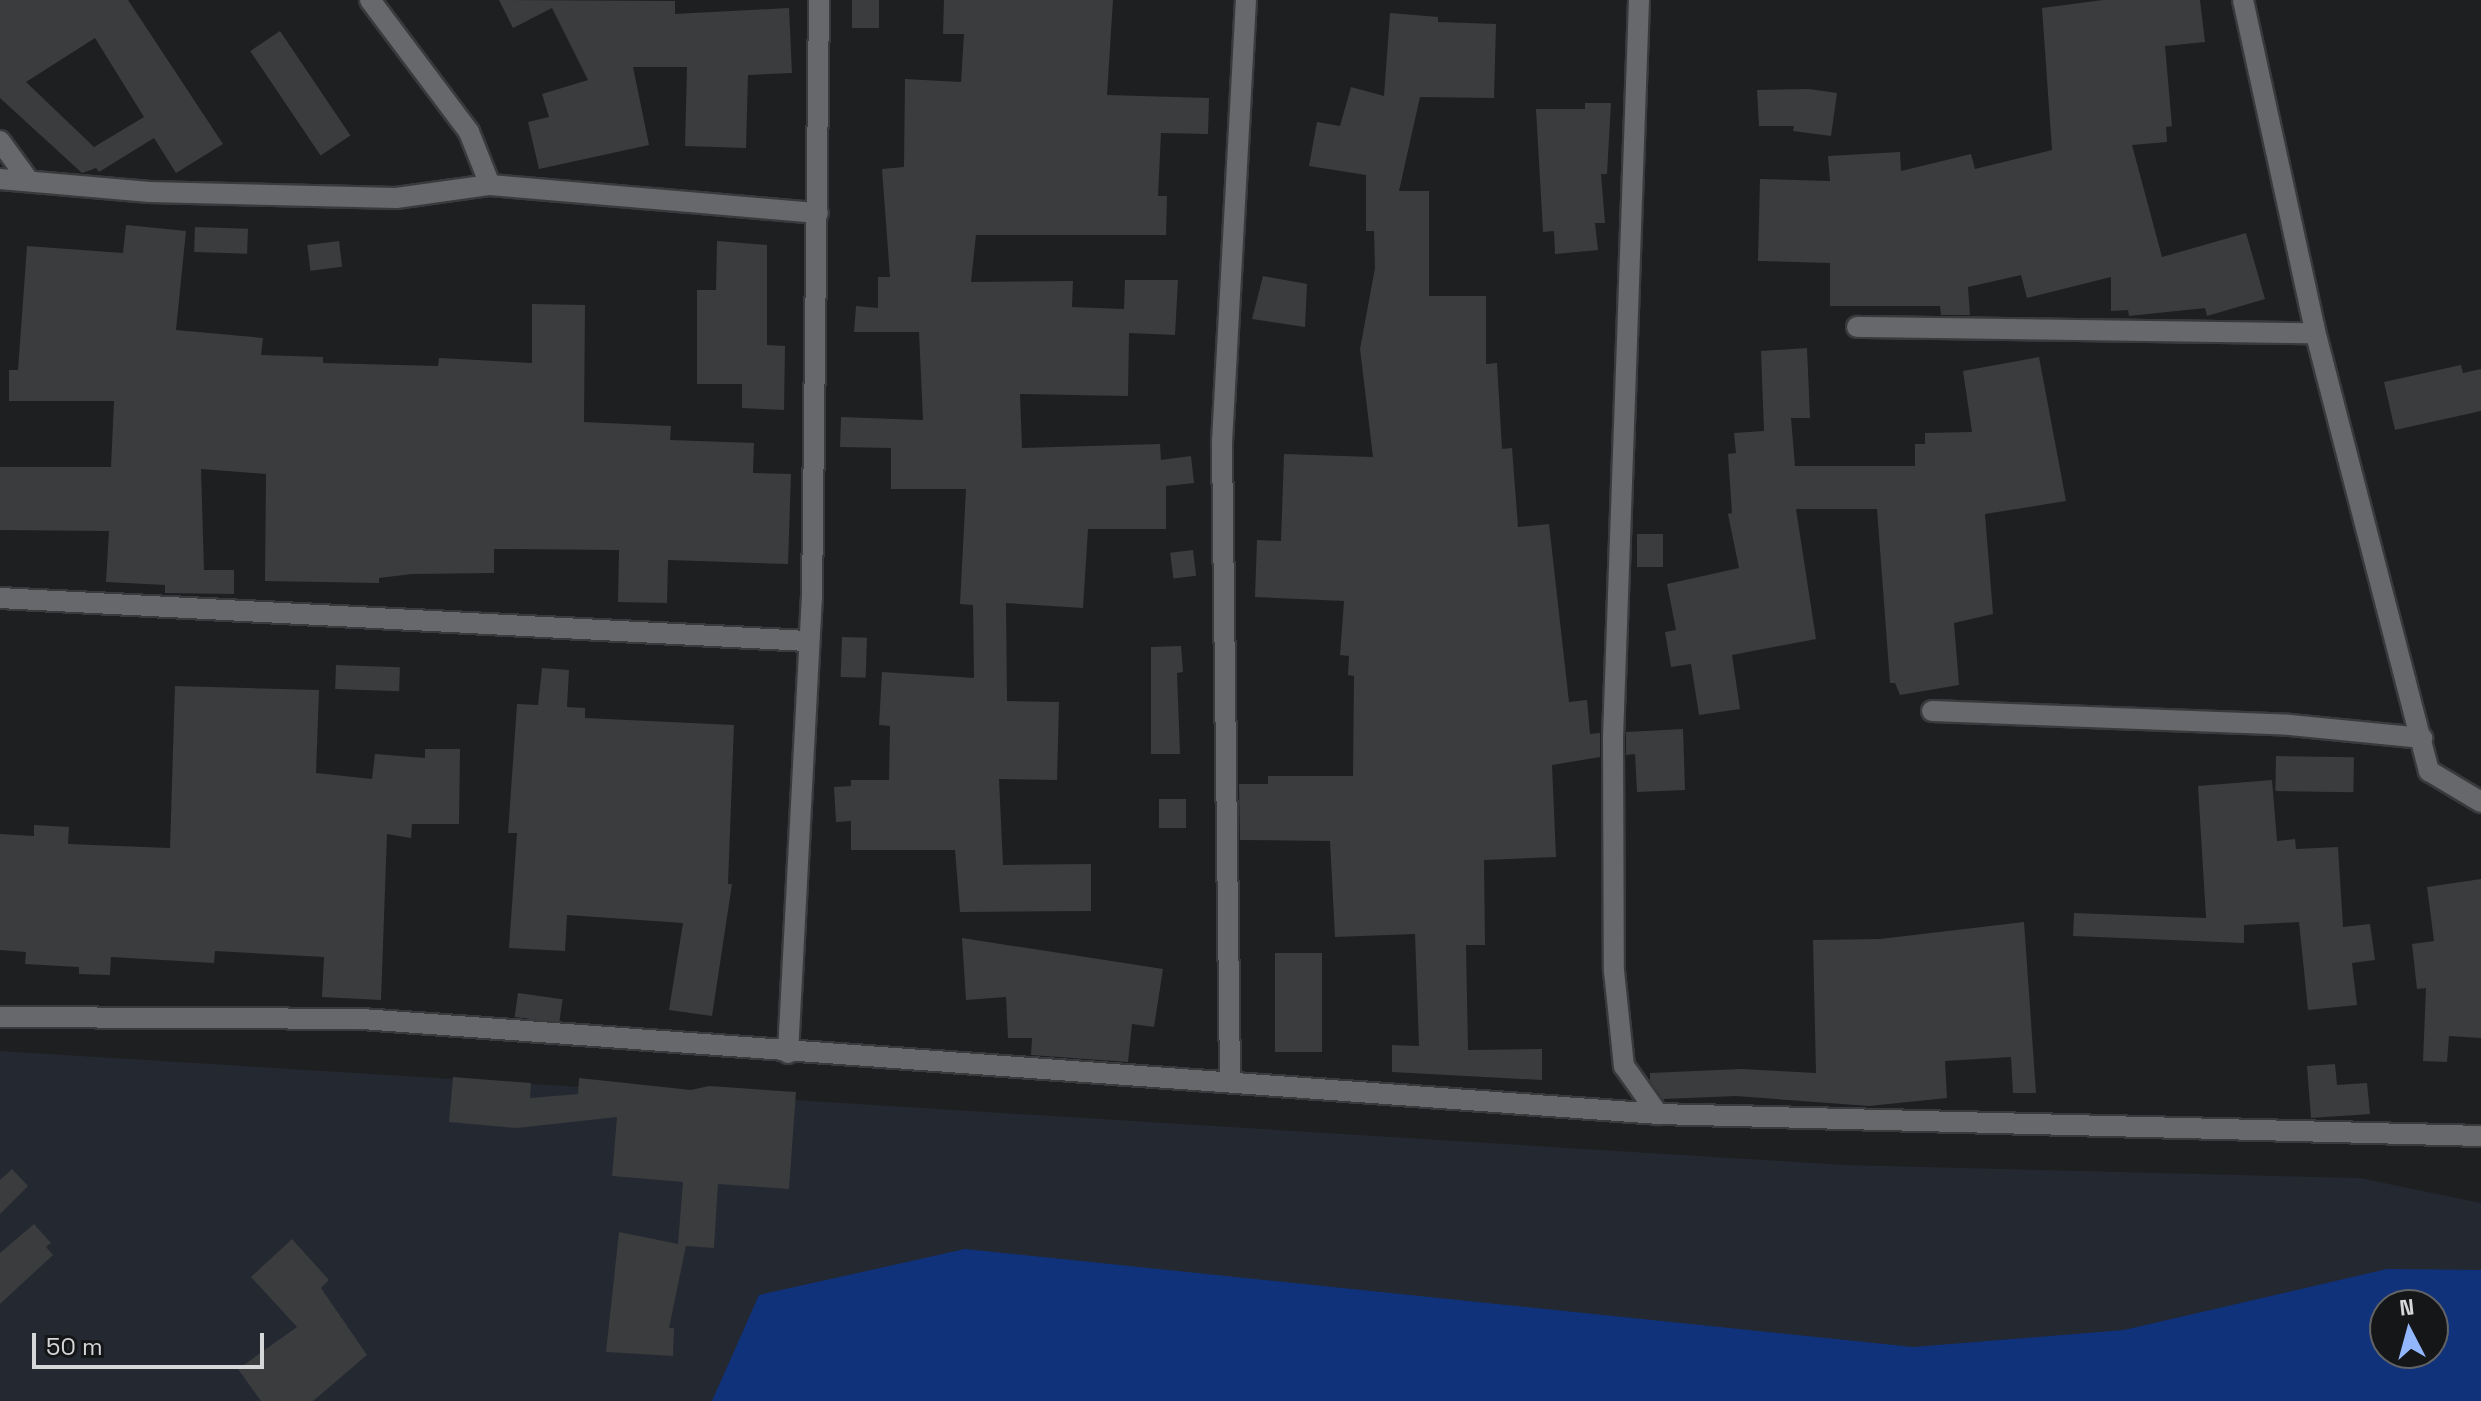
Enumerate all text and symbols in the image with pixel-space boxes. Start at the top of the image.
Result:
north arrow [2369,1289,2449,1369]
text: N [2398,1292,2415,1322]
scale bar [36,1317,268,1367]
text: 50 m [46,1331,103,1362]

